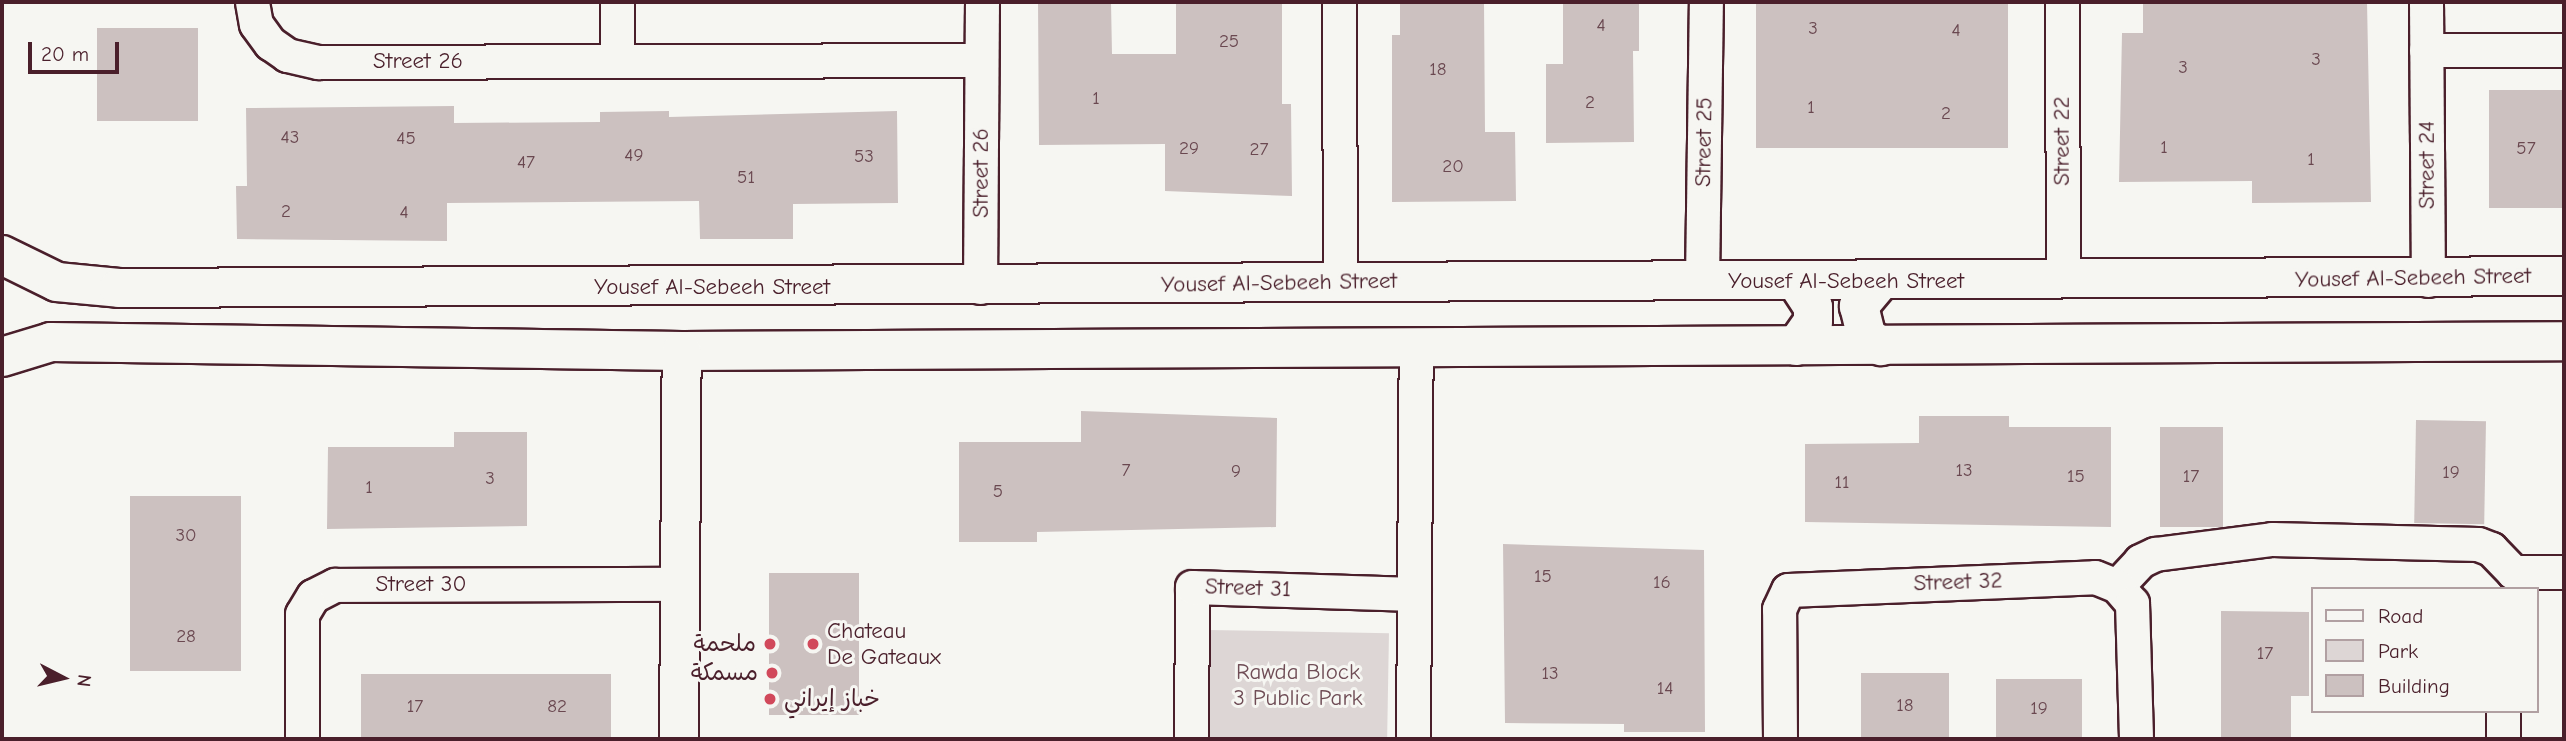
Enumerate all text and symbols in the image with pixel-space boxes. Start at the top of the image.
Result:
house number: 4 [1596,15,1606,37]
house number: 3 [1808,18,1818,40]
house number: 4 [1951,20,1961,42]
scale bar [32,28,122,72]
house number: 25 [1219,31,1239,53]
text: 20 m [41,42,89,66]
street label: Street 26 [373,47,463,75]
house number: 3 [2311,49,2321,71]
house number: 3 [2178,57,2188,79]
house number: 18 [1429,59,1447,81]
house number: 1 [1092,88,1100,110]
house number: 2 [1585,92,1595,114]
street label: Street 22 [2048,96,2076,186]
street label: Street 25 [1689,97,1719,187]
house number: 1 [1807,97,1815,119]
house number: 2 [1941,103,1951,125]
street label: Street 24 [2413,121,2441,209]
house number: 43 [281,127,299,149]
house number: 45 [396,128,416,150]
street label: Street 26 [967,128,995,218]
house number: 1 [2160,137,2168,159]
house number: 29 [1179,138,1199,160]
house number: 57 [2516,138,2536,160]
house number: 27 [1250,139,1268,161]
house number: 49 [624,145,644,167]
house number: 53 [854,146,874,168]
house number: 1 [2307,149,2315,171]
house number: 47 [517,152,535,174]
house number: 20 [1442,156,1464,178]
house number: 51 [737,167,755,189]
house number: 2 [281,201,291,223]
house number: 4 [399,202,409,224]
street label: Yousef Al-Sebeeh Street [2295,262,2531,294]
street label: Yousef Al-Sebeeh Street [1161,267,1397,299]
street label: Yousef Al-Sebeeh Street [1728,267,1964,295]
street label: Yousef Al-Sebeeh Street [594,273,830,301]
house number: 7 [1122,460,1130,482]
house number: 13 [1955,460,1973,482]
house number: 9 [1231,461,1241,483]
house number: 19 [2442,462,2460,484]
house number: 15 [2067,466,2085,488]
house number: 17 [2183,466,2199,488]
house number: 3 [485,468,495,490]
house number: 11 [1834,472,1850,494]
house number: 1 [365,477,373,499]
house number: 5 [993,481,1003,503]
house number: 30 [175,525,197,547]
house number: 15 [1534,566,1552,588]
street label: Street 32 [1913,567,2003,597]
street label: Street 30 [376,570,466,598]
house number: 16 [1653,572,1671,594]
street label: Street 31 [1205,573,1291,603]
legend [2310,587,2538,713]
text: Road [2378,604,2423,628]
place label: Chateau De Gateaux [827,617,941,671]
house number: 28 [176,626,196,648]
place label: ملحمة [694,630,756,658]
marker: ملحمة [762,636,778,652]
marker: Chateau De Gateaux [805,636,821,652]
text: Park [2378,639,2418,663]
north arrow [28,643,98,713]
house number: 17 [2257,643,2273,665]
park label: Rawda Block 3 Public Park [1233,658,1363,712]
place label: مسمكة [691,659,758,687]
house number: 13 [1541,663,1559,685]
marker: مسمكة [764,665,780,681]
text: N [72,673,96,688]
text: Building [2378,674,2450,698]
house number: 14 [1657,678,1673,700]
place label: خباز إيراني [784,685,880,713]
marker: خباز إيراني [762,691,778,707]
house number: 18 [1896,695,1914,717]
house number: 17 [407,696,423,718]
house number: 82 [547,696,567,718]
house number: 19 [2030,698,2048,720]

